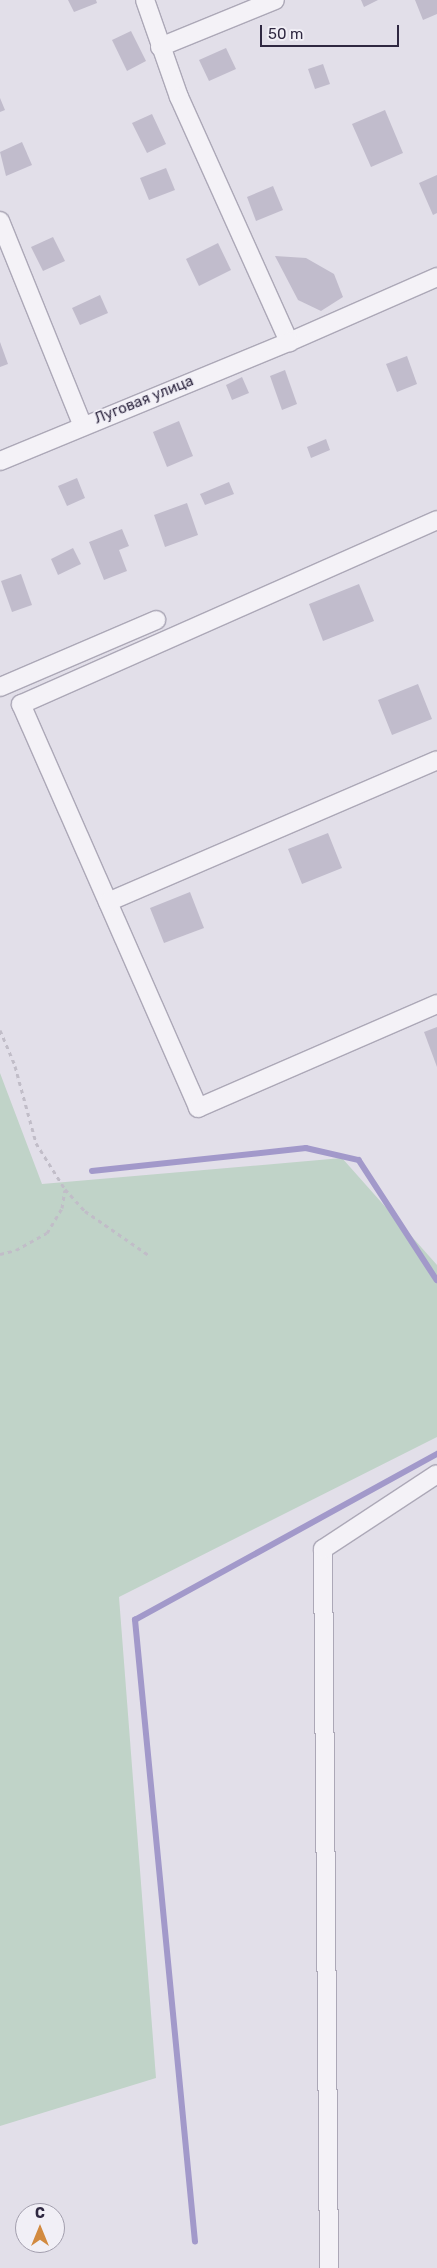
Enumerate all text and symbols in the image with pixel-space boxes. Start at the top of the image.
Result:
scale bar [262,15,401,47]
text: 50 m [268,25,303,43]
street label: Луговая улица [92,372,196,428]
north arrow [15,2203,65,2253]
text: С [35,2205,45,2222]

